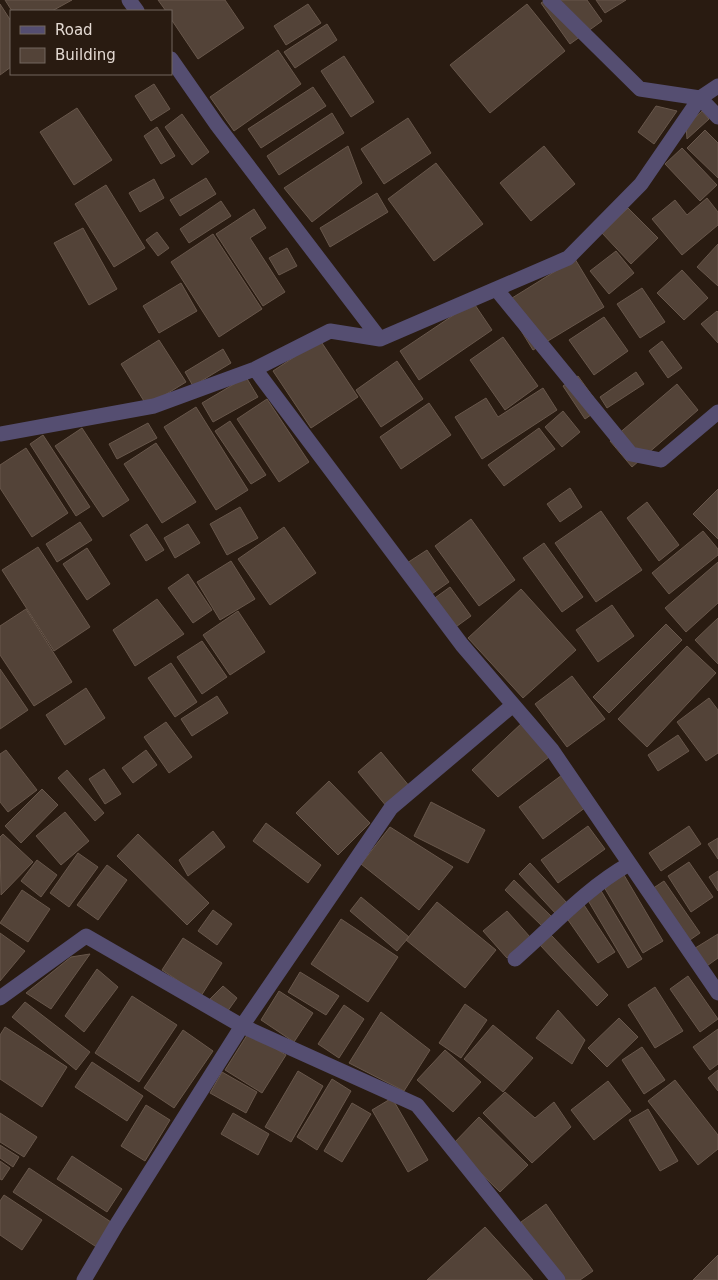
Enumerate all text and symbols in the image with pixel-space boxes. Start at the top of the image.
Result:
legend [10,10,172,75]
text: Road [55,21,93,39]
text: Building [55,46,116,64]

